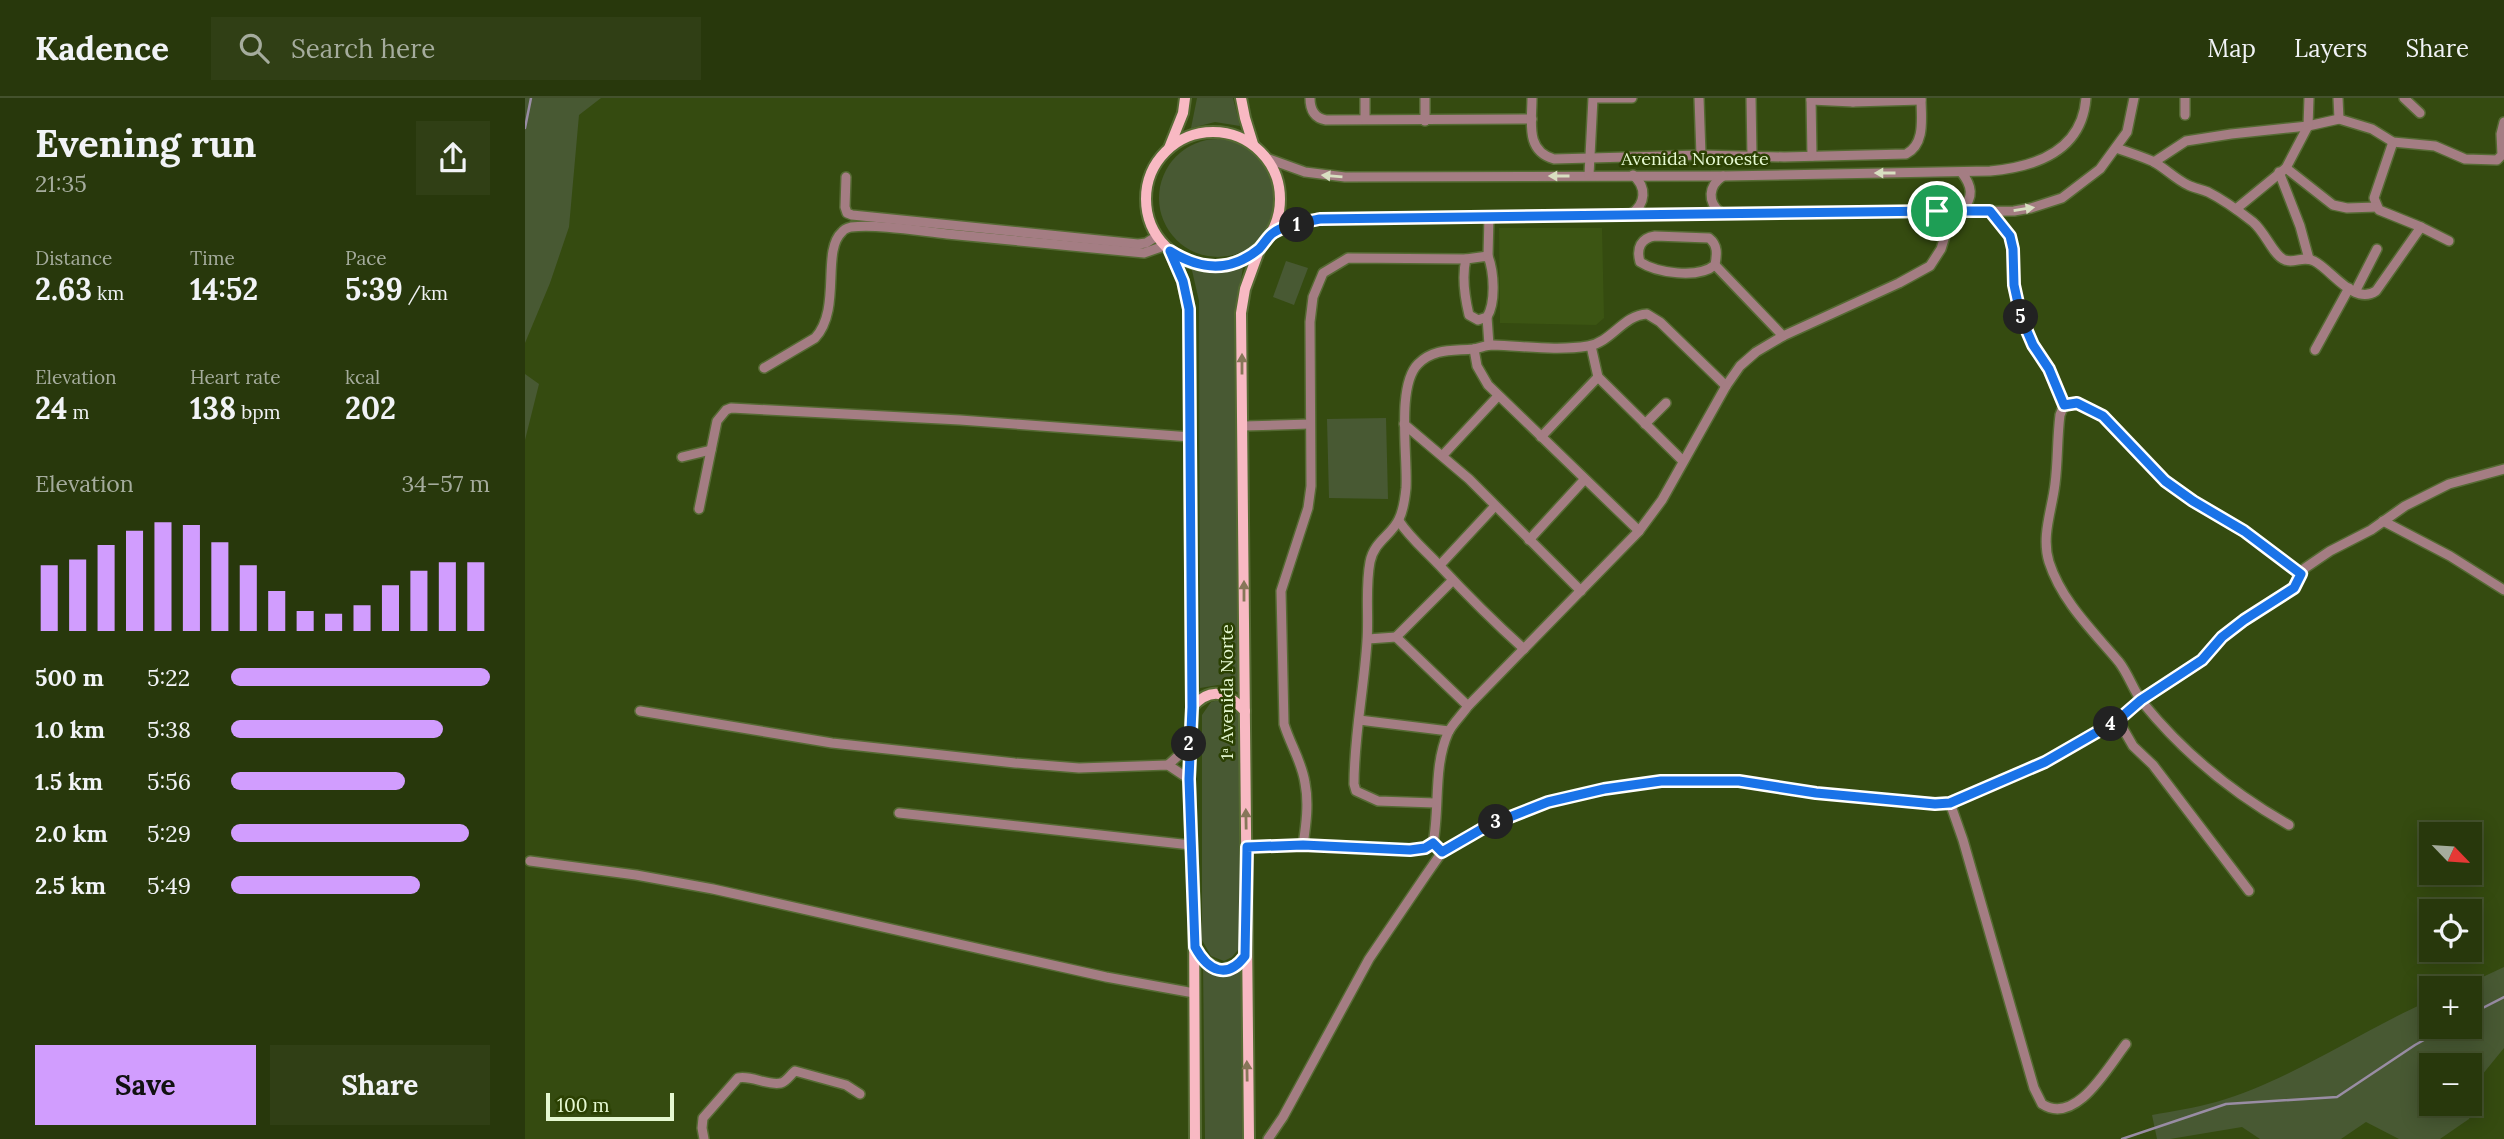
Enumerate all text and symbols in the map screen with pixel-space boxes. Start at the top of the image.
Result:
search box [211,17,701,80]
text: Kadence [35,27,169,69]
icon: search [235,29,273,67]
text: Search here [291,32,435,65]
text: Map [2207,33,2256,64]
text: Layers [2294,33,2367,64]
text: Share [2405,33,2469,64]
text: Evening run [35,119,257,167]
button: share [416,121,490,195]
street label: Avenida Noroeste [1620,147,1769,170]
one-way arrow [1873,167,1895,179]
text: 21:35 [35,169,87,198]
one-way arrow [1320,170,1342,181]
one-way arrow [1548,170,1570,182]
pin [1907,181,1967,241]
icon: arrive [1918,192,1956,230]
one-way arrow [2013,203,2035,214]
pin: 1 [1279,208,1315,242]
text: 1 [1293,212,1300,236]
text: Distance [35,246,112,270]
text: Time [190,246,235,270]
text: Pace [345,246,387,270]
text: 2.63 [35,270,92,308]
text: 14:52 [190,270,258,308]
text: 5:39 [345,270,403,308]
text: km [92,281,124,305]
text: /km [403,281,448,305]
pin: 5 [2003,300,2039,334]
text: 5 [2015,304,2026,328]
one-way arrow [1236,353,1248,375]
text: Elevation [35,365,117,389]
text: Heart rate [190,365,281,389]
text: kcal [345,365,380,389]
text: 24 [35,389,67,427]
text: 138 [190,389,236,427]
text: 202 [345,389,396,427]
text: m [67,400,89,424]
text: bpm [236,400,281,424]
text: Elevation [35,469,134,498]
text: 34–57 m [401,469,490,498]
one-way arrow [1239,580,1250,602]
street label: 1ᵃ Avenida Norte [1215,624,1238,760]
text: 500 m [35,663,104,692]
text: 5:22 [147,663,190,692]
pin: 4 [2093,706,2129,742]
text: 4 [2105,711,2116,735]
text: 1.0 km [35,715,105,744]
text: 5:38 [147,715,191,744]
pin: 2 [1171,726,1207,762]
text: 2 [1183,731,1194,755]
text: 1.5 km [35,767,103,796]
text: 5:56 [147,767,191,796]
pin: 3 [1479,804,1513,840]
one-way arrow [1240,808,1252,830]
text: 3 [1490,809,1501,833]
text: 2.0 km [35,819,108,848]
text: 5:29 [147,819,191,848]
north arrow [2419,822,2481,886]
map controls [2419,822,2482,1116]
text: 2.5 km [35,871,106,900]
text: 5:49 [147,871,191,900]
button: locate [2419,899,2482,962]
button: + [2419,976,2482,1039]
button: Save [35,1045,256,1125]
button: Share [270,1045,490,1125]
button: − [2419,1053,2482,1116]
one-way arrow [1242,1060,1253,1082]
scale bar [546,1090,674,1122]
text: 100 m [557,1093,610,1117]

